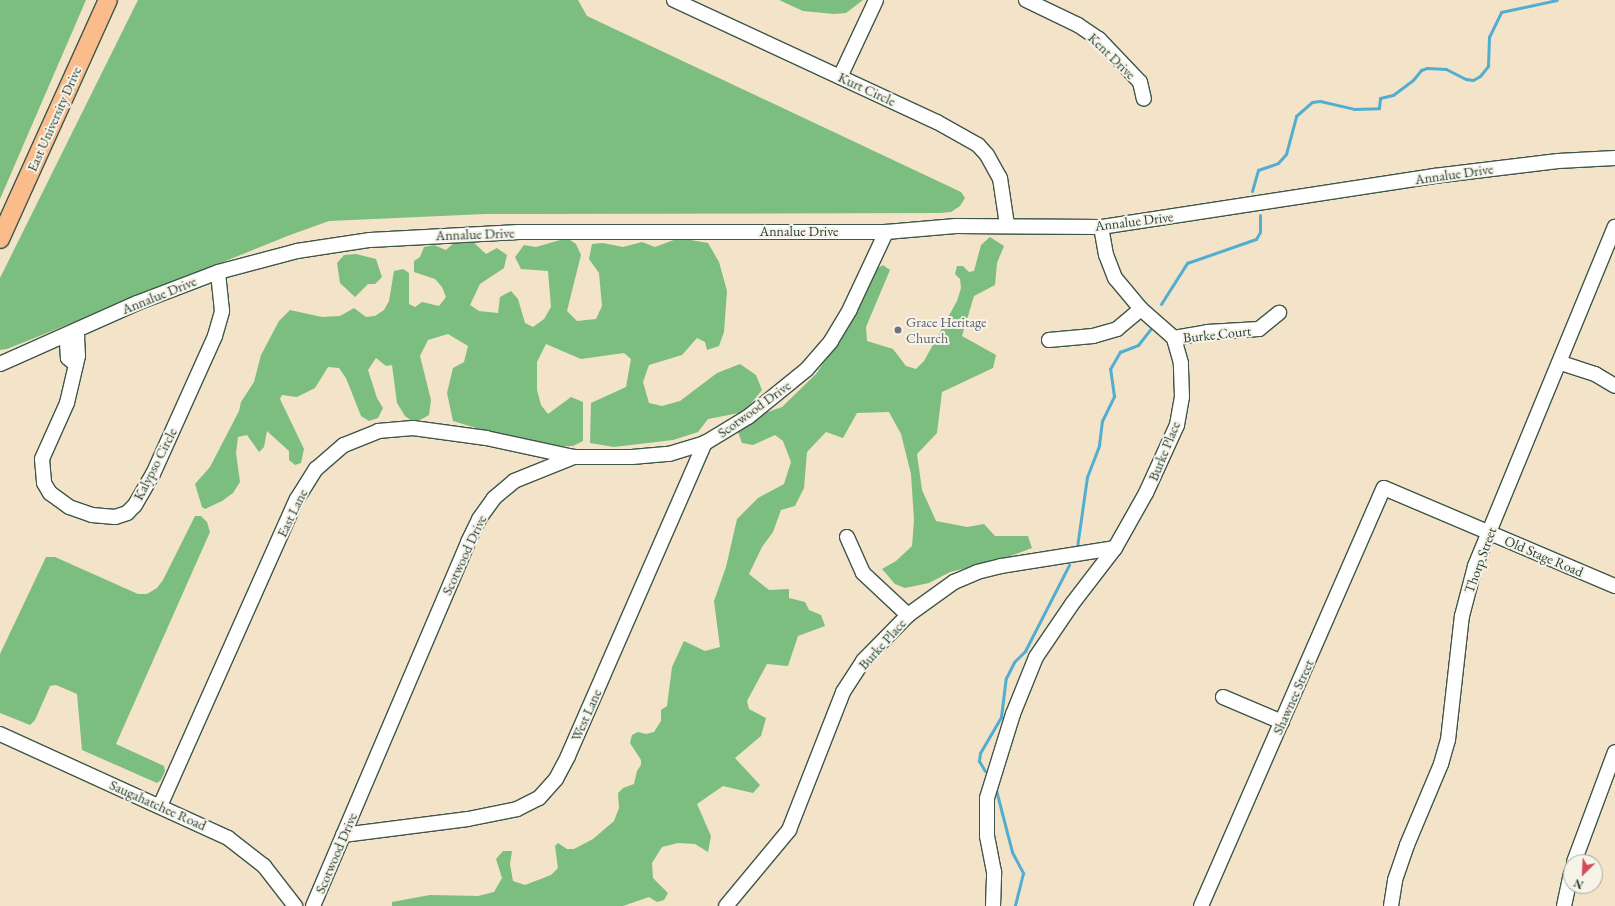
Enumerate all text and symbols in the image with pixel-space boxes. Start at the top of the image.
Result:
street label: Kent Drive [1085,29,1139,83]
street label: East University Drive [23,64,85,174]
street label: Kurt Circle [836,68,898,110]
street label: Annalue Drive [1414,160,1494,188]
street label: Annalue Drive [1094,208,1174,234]
street label: Annalue Drive [760,223,838,239]
street label: Annalue Drive [435,224,515,244]
street label: Annalue Drive [119,272,199,318]
place label: Grace Heritage Church [906,314,987,346]
street label: Burke Court [1182,322,1252,346]
marker: Grace Heritage Church [893,325,903,335]
street label: Scotwood Drive [714,377,794,441]
street label: Burke Place [1144,419,1184,483]
street label: Kalypso Circle [130,425,180,503]
street label: East Lane [273,486,311,540]
street label: Scotwood Drive [438,512,490,598]
street label: Thorp Street [1460,525,1500,595]
street label: Old Stage Road [1502,532,1586,580]
street label: Burke Place [855,615,909,673]
street label: Shawnee Street [1269,657,1317,737]
street label: West Lane [567,686,605,744]
street label: Saugahatchee Road [107,776,209,834]
street label: Scotwood Drive [311,810,361,896]
north arrow [1563,854,1603,894]
text: N [1572,876,1585,892]

